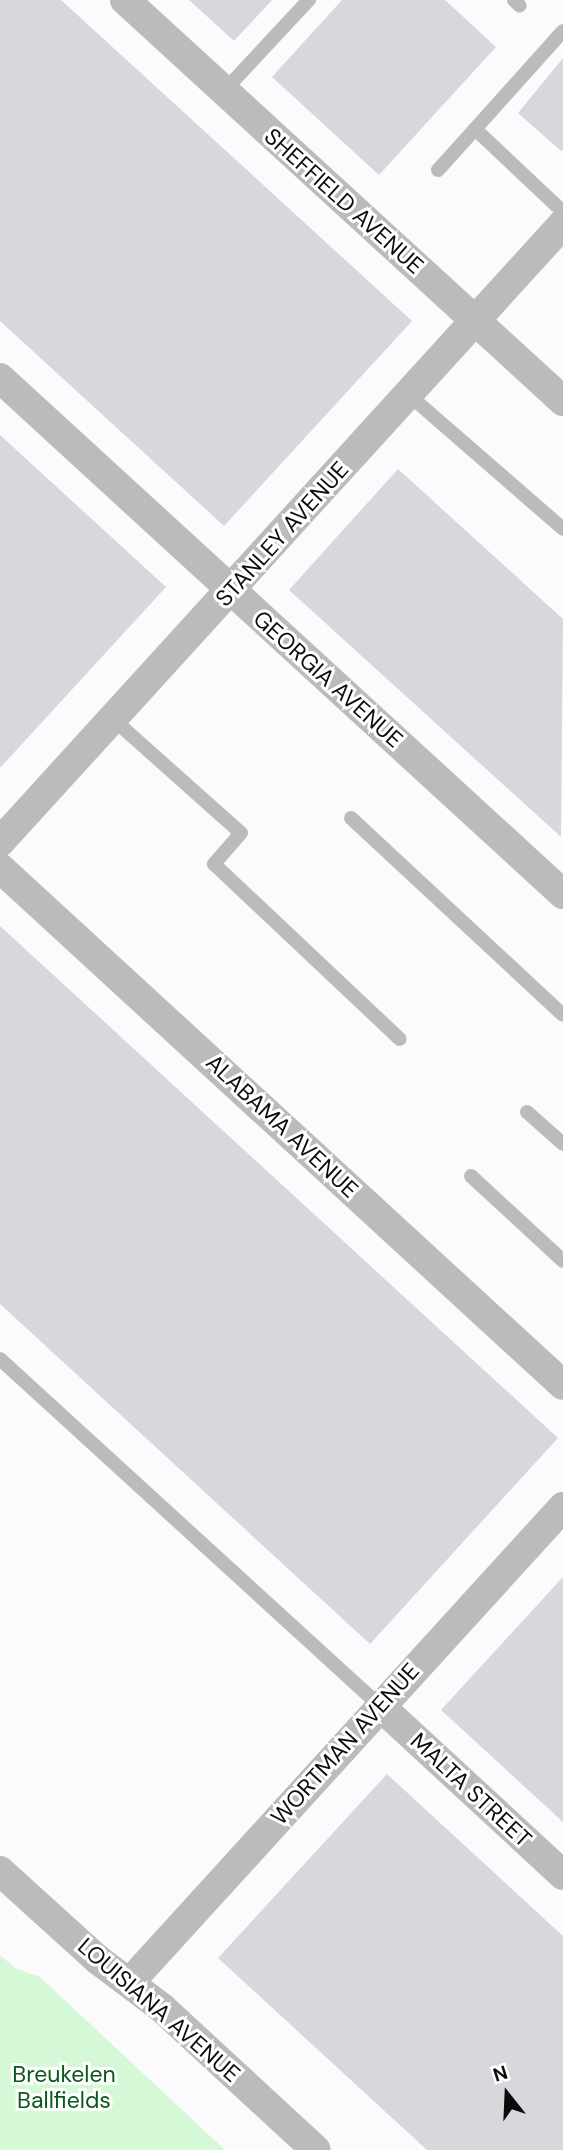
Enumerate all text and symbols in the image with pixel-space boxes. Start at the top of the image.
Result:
street label: SHEFFIELD AVENUE [259,122,429,280]
street label: STANLEY AVENUE [210,456,354,612]
street label: GEORGIA AVENUE [248,605,408,753]
street label: ALABAMA AVENUE [200,1049,364,1203]
street label: WORTMAN AVENUE [265,1657,425,1831]
street label: MALTA STREET [405,1727,537,1853]
street label: LOUISIANA AVENUE [72,1932,246,2088]
north arrow [472,2059,542,2129]
park label: Breukelen Ballfields [12,2060,116,2114]
text: N [490,2060,511,2088]

